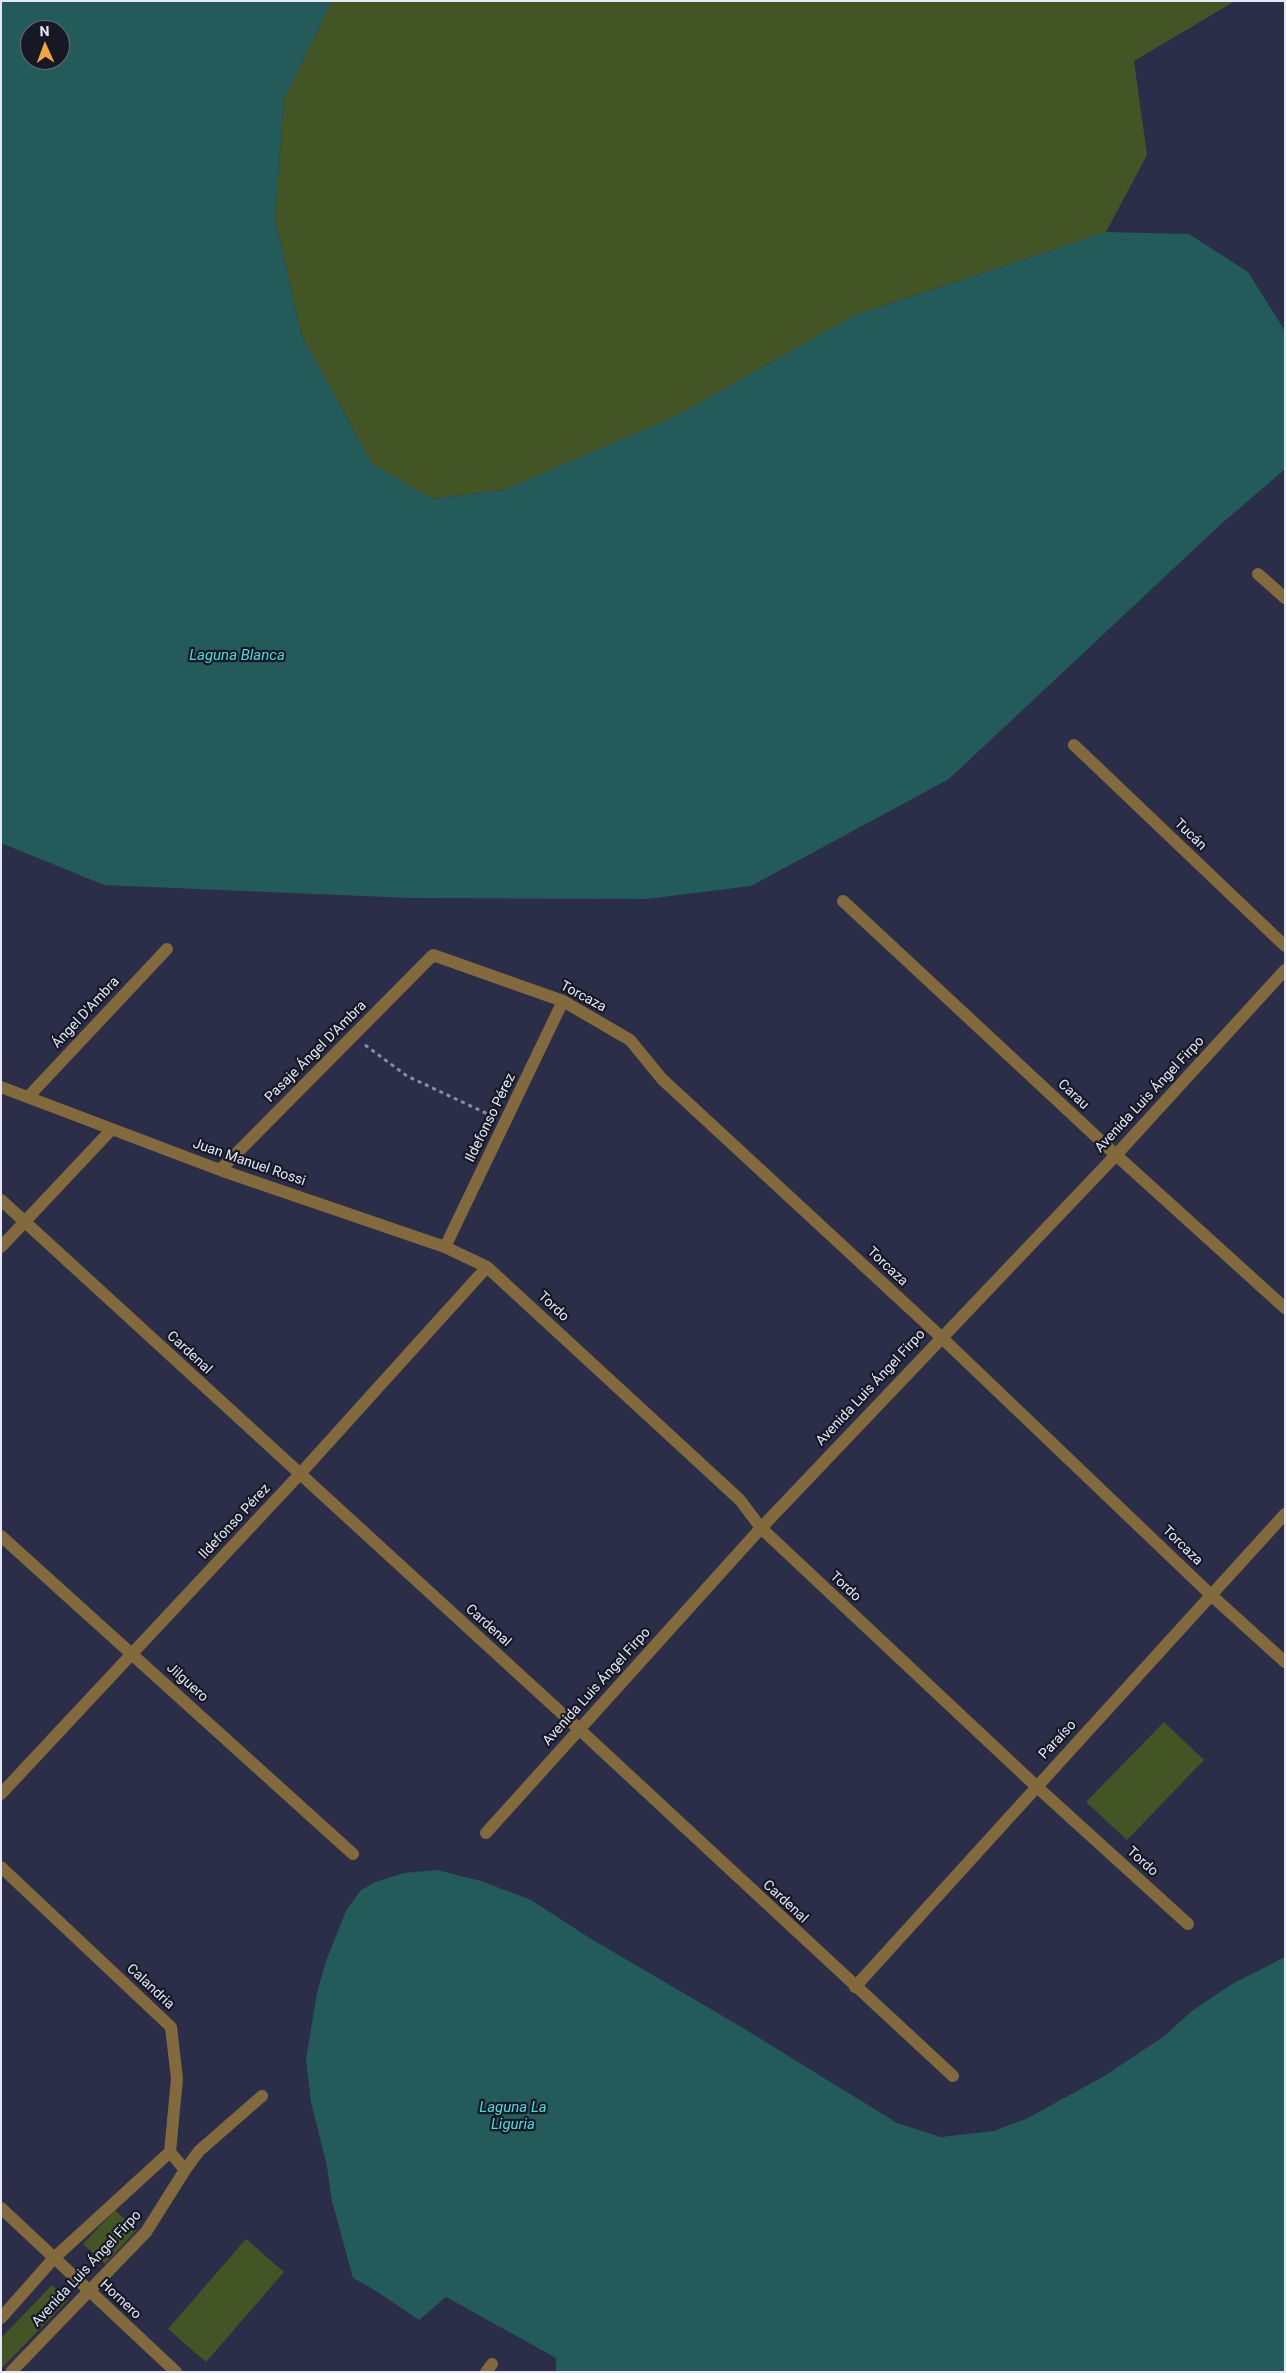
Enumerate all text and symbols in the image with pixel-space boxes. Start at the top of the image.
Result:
north arrow [20,20,70,70]
text: N [39,23,50,39]
water label: Laguna Blanca [189,647,285,665]
street label: Tucán [1170,816,1210,854]
street label: Ángel D'Ambra [49,974,123,1052]
street label: Torcaza [557,978,609,1016]
street label: Pasaje Ángel D'Ambra [262,998,370,1106]
street label: Avenida Luis Ángel Firpo [1092,1033,1208,1157]
street label: Ildefonso Pérez [462,1071,520,1165]
street label: Carau [1054,1076,1092,1114]
street label: Juan Manuel Rossi [190,1136,308,1190]
street label: Torcaza [863,1244,911,1290]
street label: Tordo [534,1289,572,1325]
street label: Avenida Luis Ángel Firpo [813,1326,929,1450]
street label: Cardenal [163,1328,215,1378]
street label: Ildefonso Pérez [196,1481,274,1563]
street label: Torcaza [1158,1523,1206,1569]
street label: Tordo [826,1569,864,1605]
street label: Cardenal [462,1601,514,1651]
street label: Avenida Luis Ángel Firpo [540,1625,654,1749]
street label: Jilguero [163,1660,211,1706]
street label: Paraíso [1036,1717,1080,1763]
street label: Tordo [1123,1844,1161,1880]
street label: Cardenal [759,1877,811,1927]
street label: Calandria [123,1961,177,2013]
water label: Laguna La Liguria [479,2099,547,2134]
street label: Avenida Luis Ángel Firpo [29,2207,145,2331]
street label: Hornero [96,2277,144,2323]

